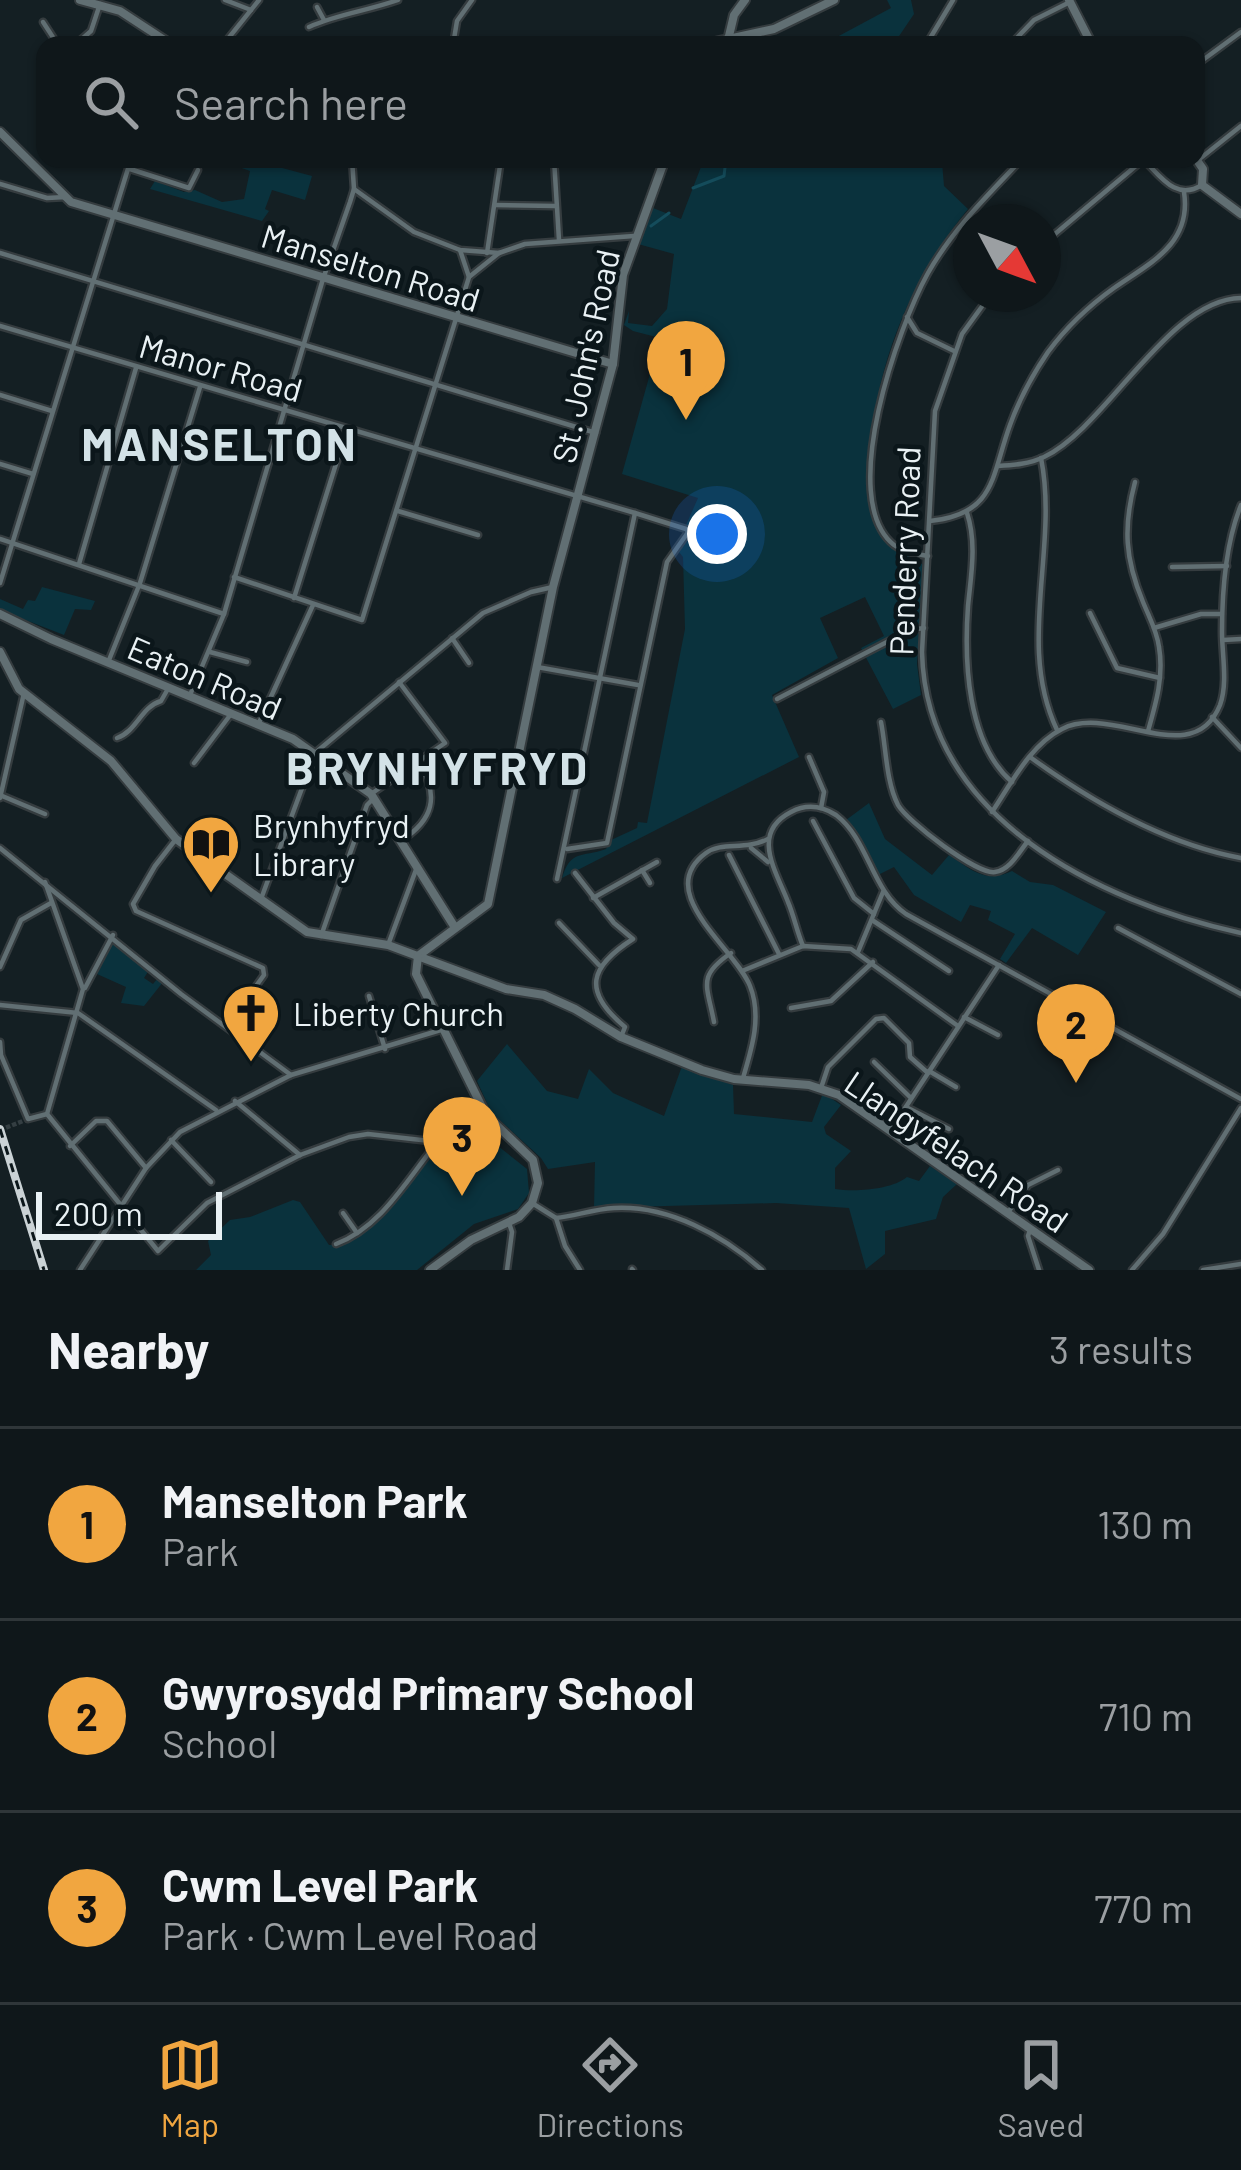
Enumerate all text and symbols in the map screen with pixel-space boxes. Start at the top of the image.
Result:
search box [36,36,1205,168]
icon: search [78,69,144,135]
text: Search here [174,75,408,129]
north arrow [953,204,1061,312]
street label: Manselton Road [257,215,485,319]
street label: St. John's Road [543,245,627,467]
pin: 1 [647,321,725,420]
street label: Manor Road [135,325,307,409]
district label: MANSELTON [81,416,359,470]
street label: Penderry Road [880,446,928,656]
your location [687,504,747,564]
street label: Eaton Road [122,627,288,727]
district label: BRYNHYFRYD [286,740,590,794]
place label: Brynhyfryd Library [253,805,410,883]
library icon: Brynhyfryd Library [180,813,242,895]
church icon: Liberty Church [220,982,282,1064]
pin: 2 [1037,984,1115,1083]
place label: Liberty Church [293,993,504,1033]
street label: Llangyfelach Road [838,1062,1076,1240]
pin: 3 [423,1097,501,1196]
scale bar [36,1186,222,1239]
text: 200 m [54,1193,143,1233]
text: Nearby [48,1318,209,1379]
text: 3 results [1049,1325,1193,1372]
text: Manselton Park [162,1473,468,1527]
text: 1 [80,1500,94,1547]
text: 130 m [1097,1500,1193,1547]
text: Park [162,1527,239,1574]
text: Gwyrosydd Primary School [162,1665,694,1719]
text: 2 [76,1692,98,1739]
text: 710 m [1099,1692,1193,1739]
text: School [162,1719,277,1766]
text: Cwm Level Park [162,1857,478,1911]
text: 3 [76,1884,98,1931]
text: 770 m [1094,1884,1193,1931]
text: Park · Cwm Level Road [162,1911,538,1958]
tab: Map [157,2032,223,2144]
tab: Directions [536,2032,684,2144]
tab: Saved [998,2032,1084,2144]

